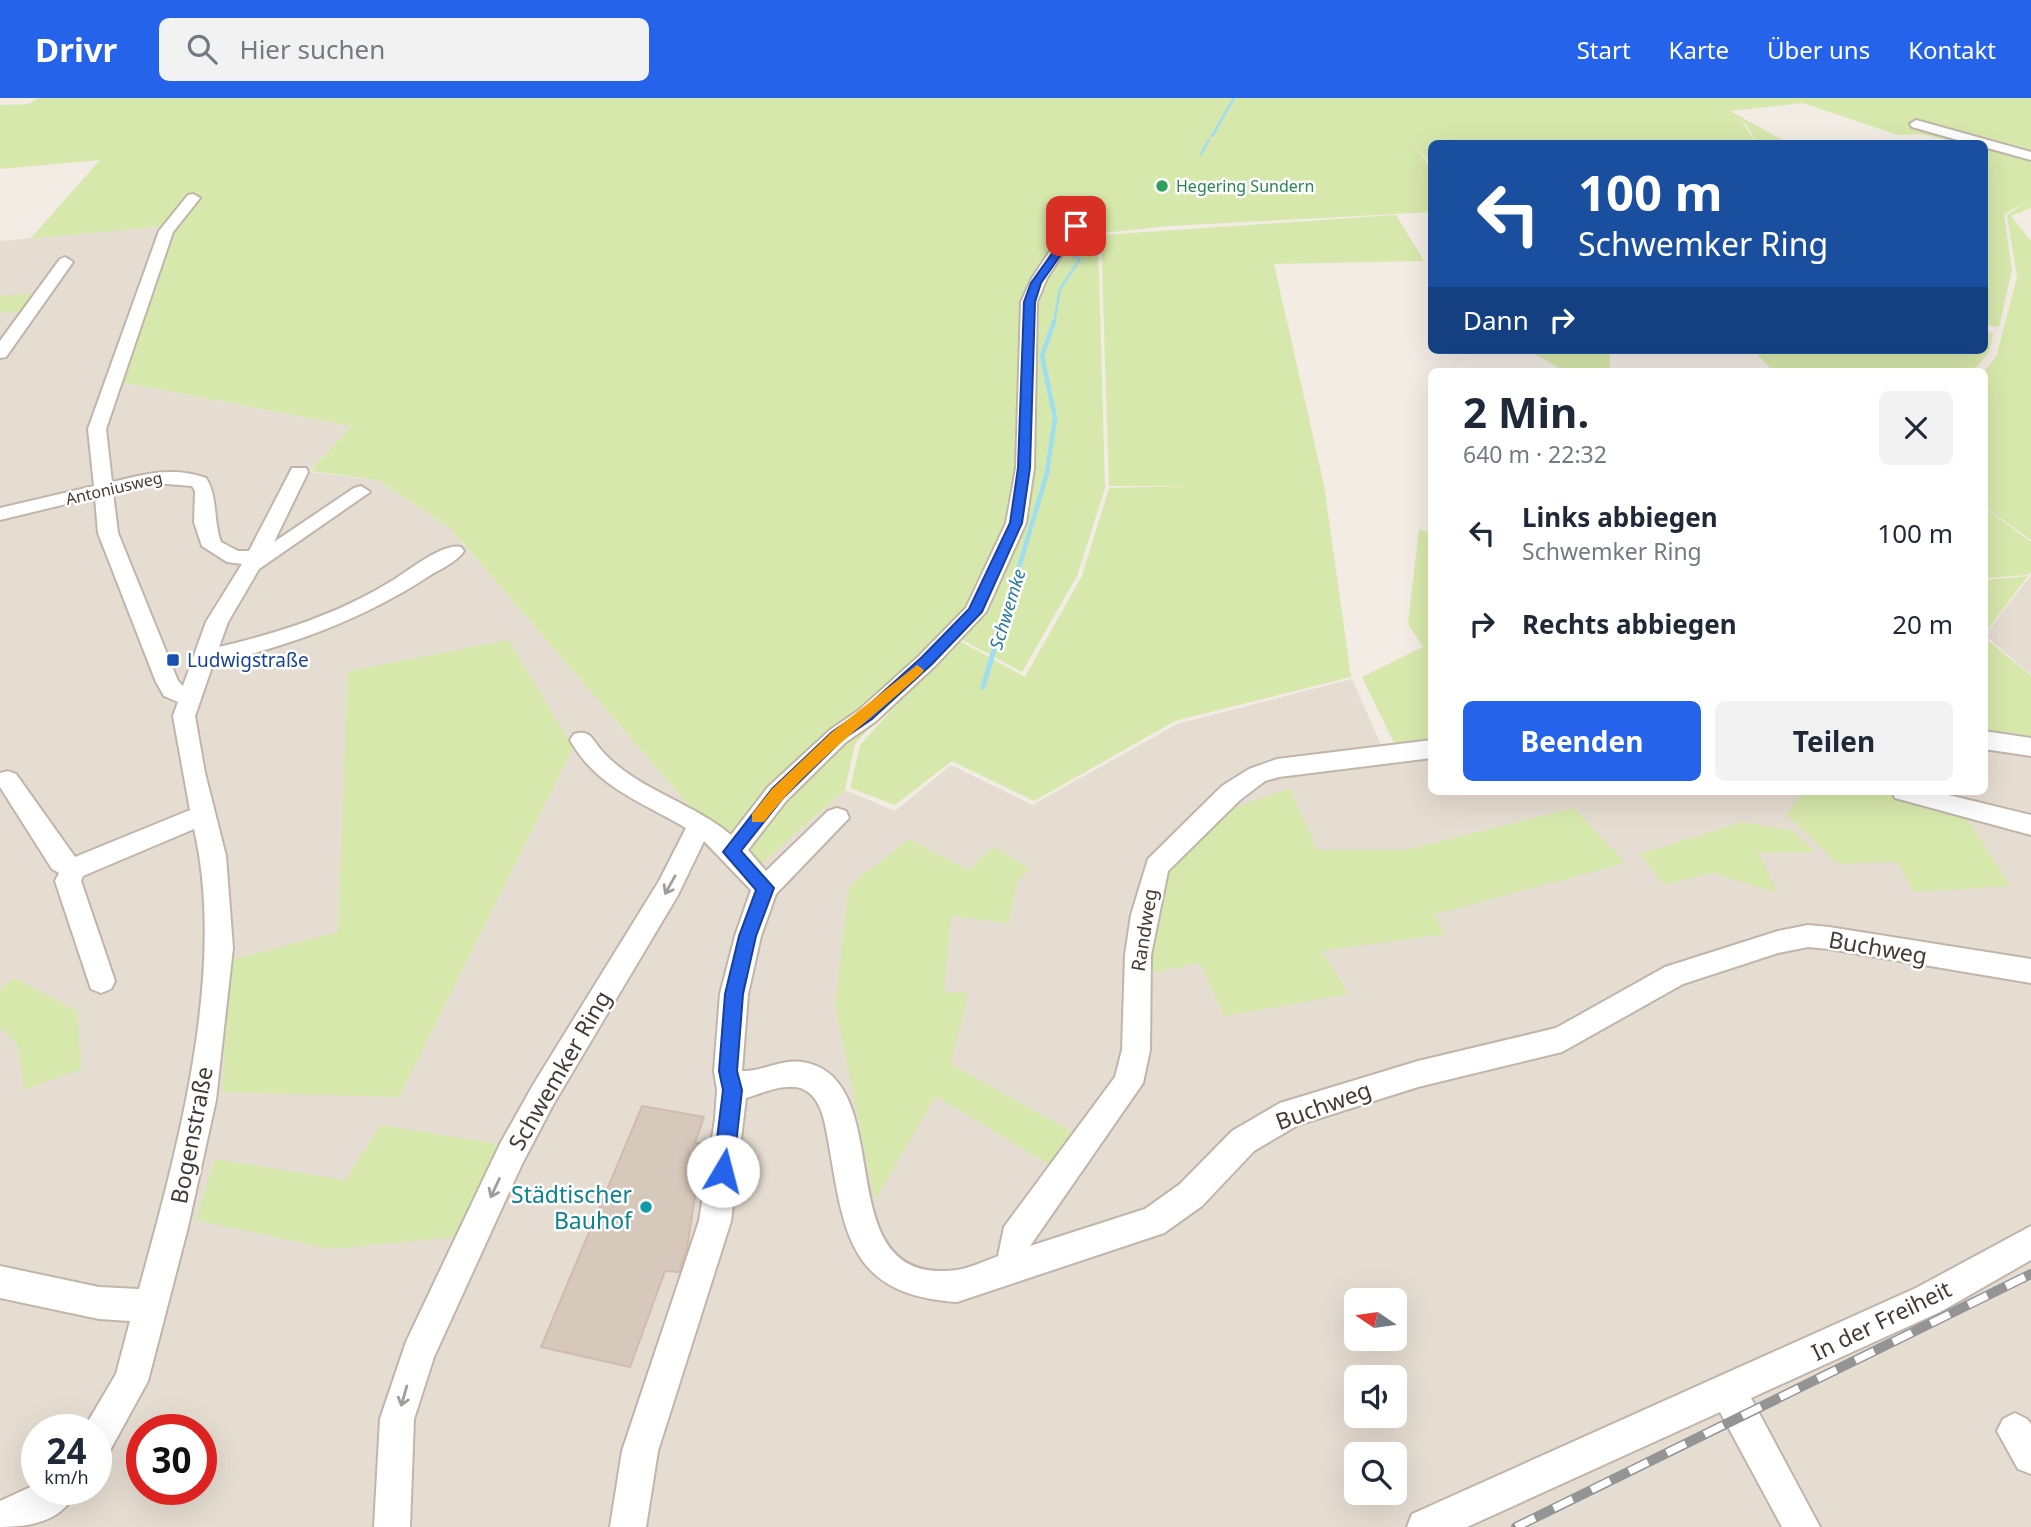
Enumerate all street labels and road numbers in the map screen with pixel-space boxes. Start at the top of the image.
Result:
street label: Antoniusweg [63,466,165,510]
street label: Randweg [1125,887,1163,973]
street label: Buchweg [1826,923,1930,971]
street label: Schwemker Ring [500,984,618,1156]
street label: Bogenstraße [162,1064,220,1206]
street label: Buchweg [1271,1073,1375,1137]
street label: In der Freiheit [1806,1272,1956,1368]

